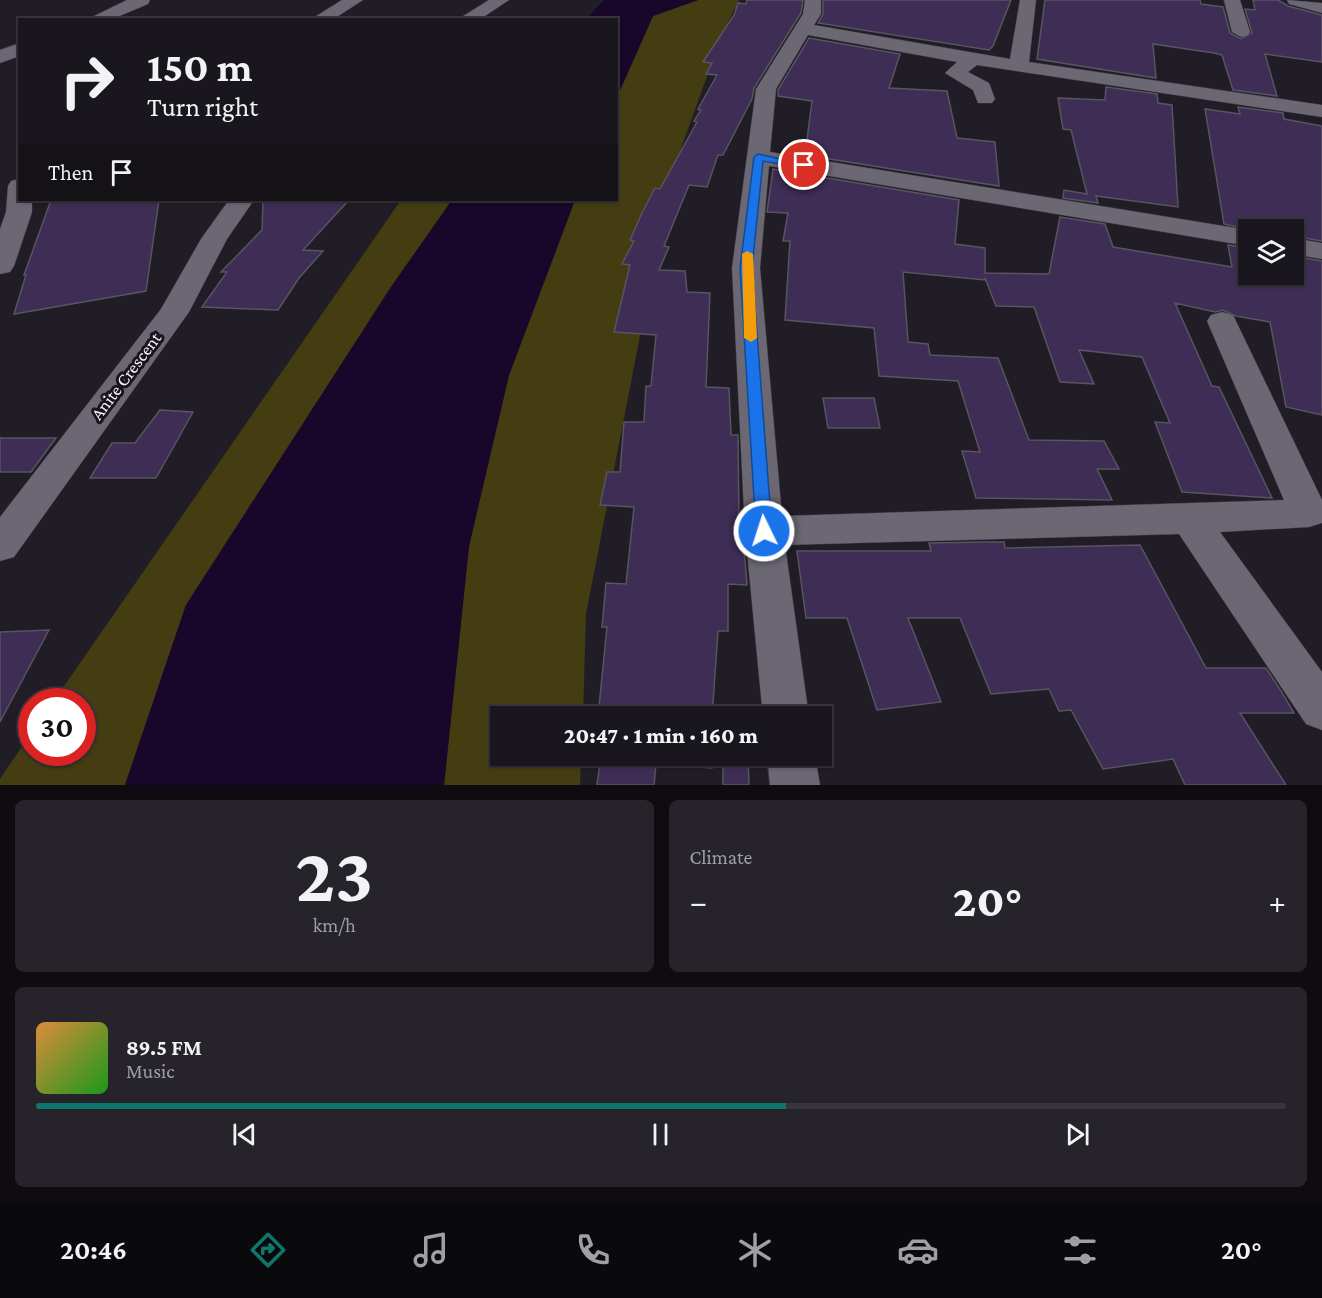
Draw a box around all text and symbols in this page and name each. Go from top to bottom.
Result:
icon: right [48,42,126,120]
text: 150 m [147,43,252,90]
text: Turn right [147,92,258,122]
pin [778,139,829,190]
icon: arrive [787,148,820,181]
icon: arrive [105,156,138,189]
text: Then [48,160,93,185]
map controls [1238,219,1304,285]
button: layers [1238,219,1304,285]
street label: Anite Crescent [87,328,166,424]
position arrow [732,499,796,563]
speed limit sign: 30 [18,688,96,766]
text: 20:47 · 1 min · 160 m [564,723,758,748]
text: 23 [295,831,373,918]
text: Climate [690,846,752,868]
text: 20° [953,876,1023,926]
text: − [690,883,707,920]
text: + [1269,883,1286,920]
text: km/h [313,914,356,936]
text: 89.5 FM [126,1035,202,1060]
text: Music [126,1060,175,1082]
icon: previous [228,1118,261,1151]
icon: pause [644,1118,677,1151]
icon: next [1061,1118,1094,1151]
icon: directions [247,1229,289,1271]
icon: music [410,1229,452,1271]
icon: phone [572,1229,614,1271]
icon: climate [734,1229,776,1271]
icon: car [897,1229,939,1271]
icon: filters [1059,1229,1101,1271]
text: 20:46 [60,1235,127,1265]
text: 20° [1221,1235,1262,1265]

